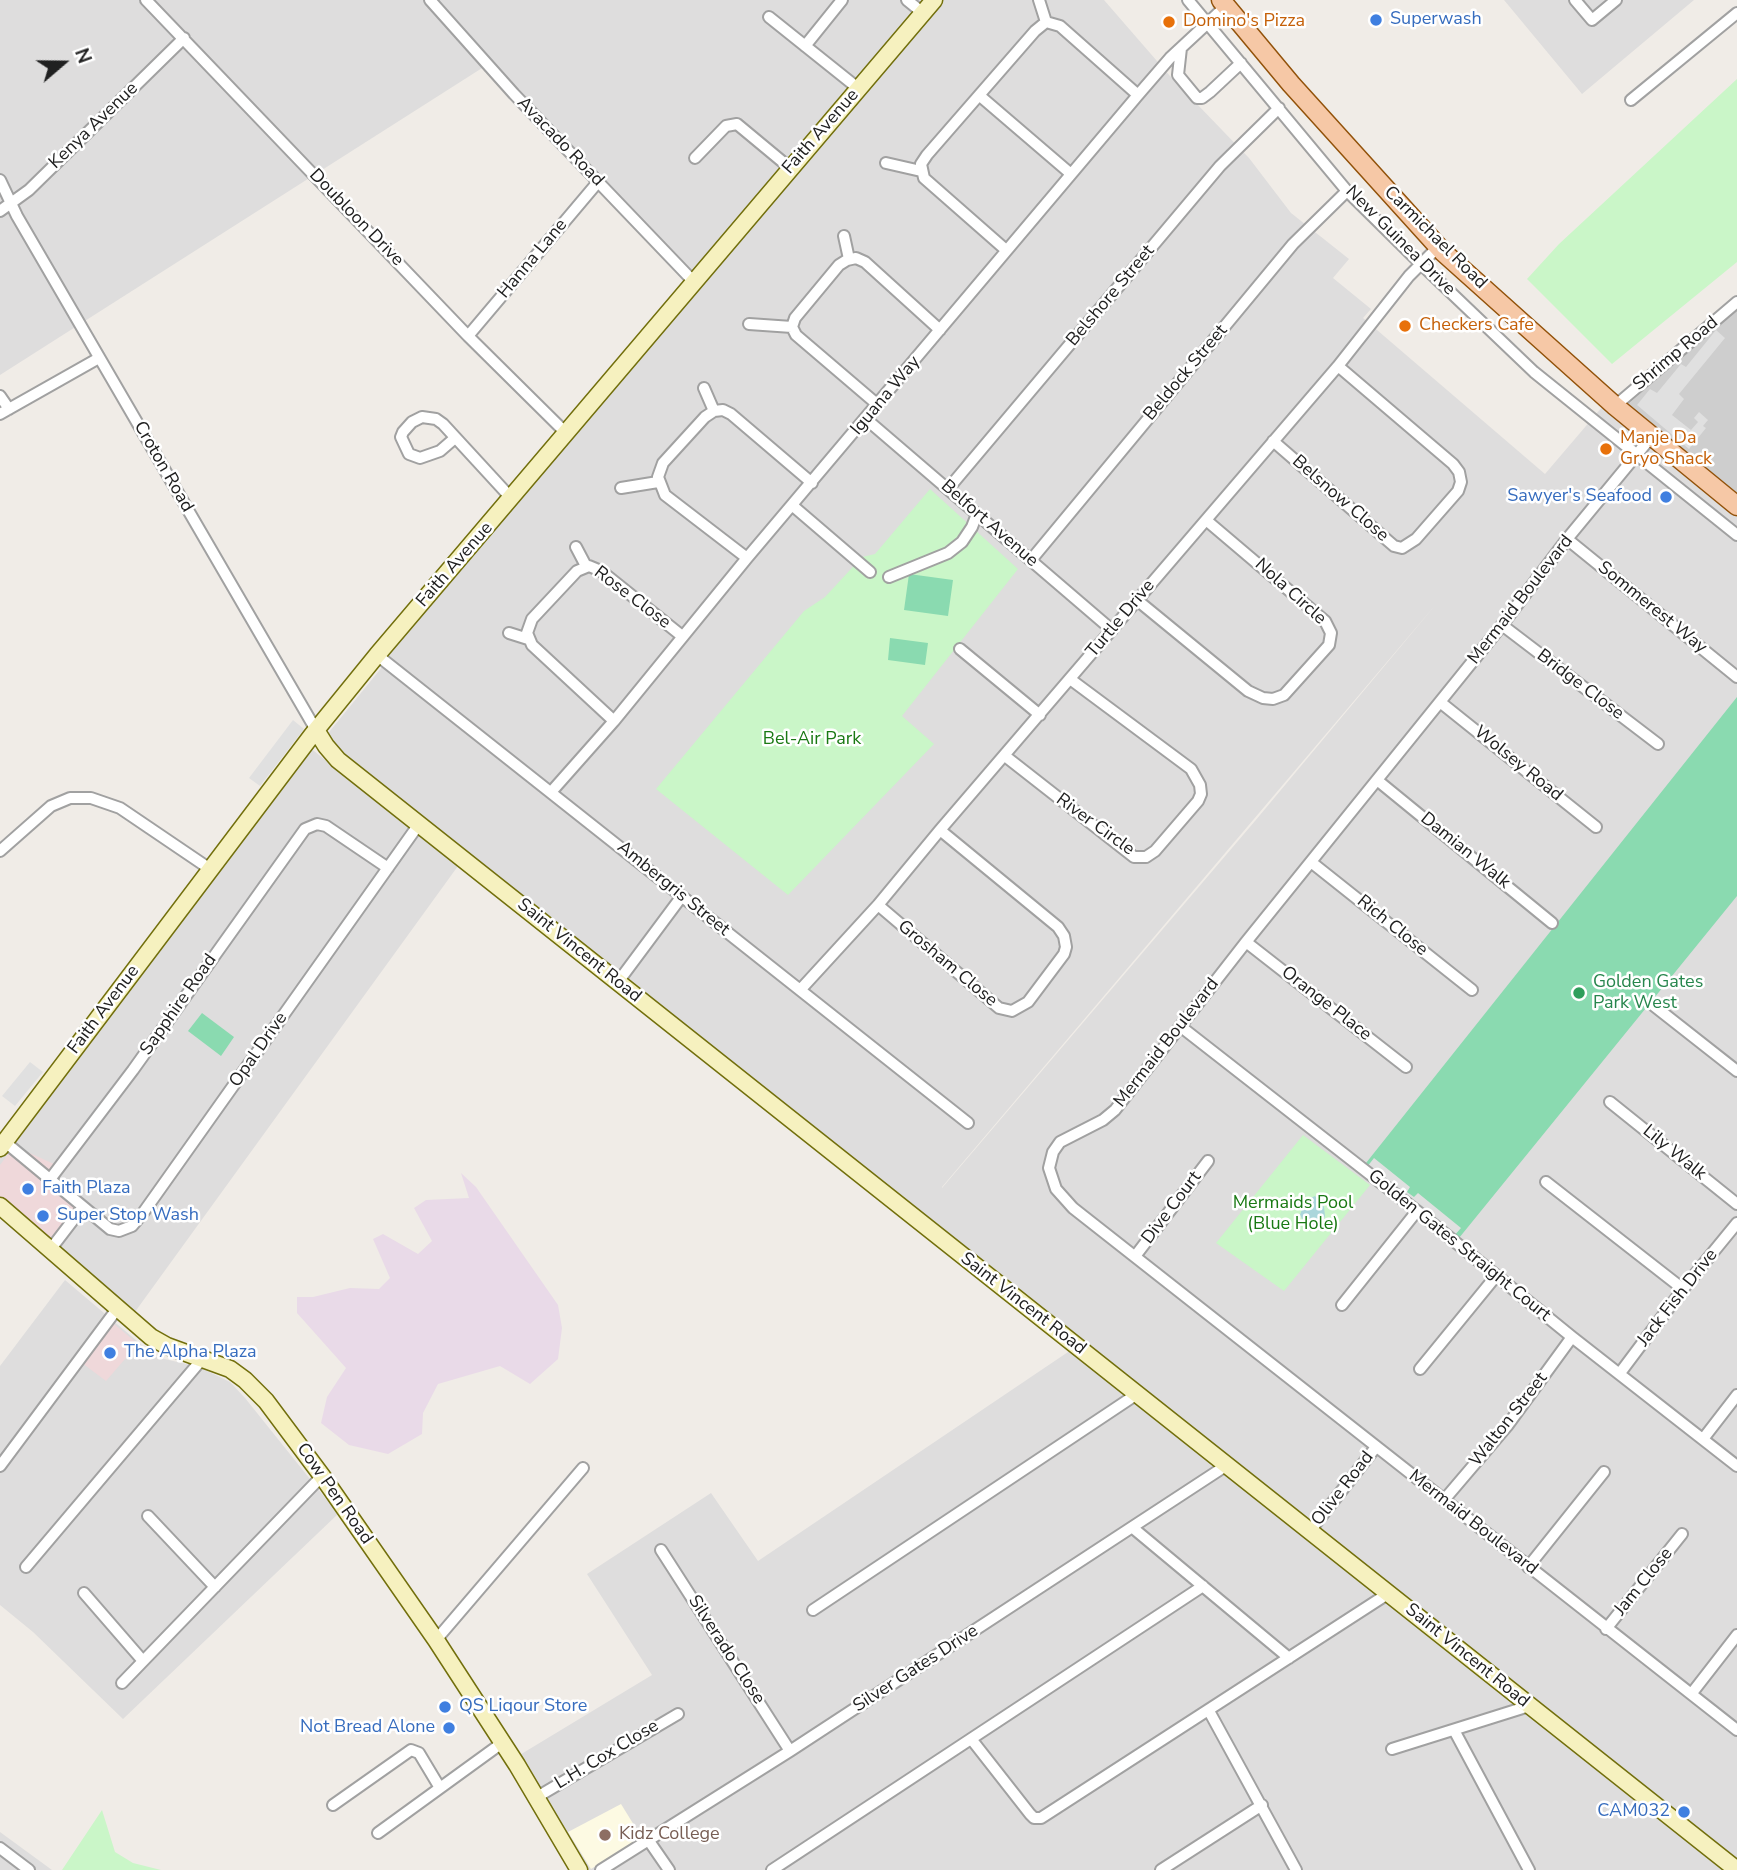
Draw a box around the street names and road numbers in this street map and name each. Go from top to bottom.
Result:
street label: Kenya Avenue [45,78,143,174]
street label: Faith Avenue [778,85,864,179]
street label: Avacado Road [512,93,608,191]
street label: Doubloon Drive [304,165,408,271]
street label: New Guinea Drive [1341,182,1459,300]
street label: Carmichael Road [1379,182,1491,294]
street label: Hanna Lane [494,215,572,303]
street label: Belshore Street [1062,241,1160,351]
street label: Shrimp Road [1629,312,1723,396]
street label: Beldock Street [1140,321,1232,425]
street label: Iguana Way [847,352,925,440]
street label: Croton Road [128,418,198,516]
street label: Belsnow Close [1287,451,1393,547]
street label: Belfort Avenue [936,476,1042,572]
street label: Faith Avenue [412,518,498,612]
street label: Mermaid Boulevard [1464,531,1578,669]
street label: Nola Circle [1250,554,1330,630]
street label: Sommerest Way [1593,557,1711,659]
street label: Rose Close [589,562,675,634]
street label: Turtle Drive [1082,576,1160,662]
street label: Bridge Close [1532,645,1628,725]
street label: Wolsey Road [1469,722,1567,806]
street label: River Circle [1052,789,1138,861]
street label: Damian Walk [1416,808,1514,894]
street label: Ambergris Street [612,837,734,941]
street label: Rich Close [1352,891,1432,961]
street label: Saint Vincent Road [513,894,645,1008]
street label: Grosham Close [893,916,1001,1012]
street label: Sapphire Road [136,950,222,1060]
street label: Faith Avenue [64,961,144,1059]
street label: Orange Place [1277,962,1375,1046]
street label: Mermaid Boulevard [1110,974,1224,1112]
street label: Opal Drive [225,1008,293,1092]
street label: Lily Walk [1638,1121,1710,1185]
street label: Golden Gates Straight Court [1363,1166,1555,1326]
street label: Dive Court [1138,1167,1206,1249]
street label: Jack Fish Drive [1633,1245,1723,1351]
street label: Saint Vincent Road [956,1248,1090,1360]
street label: Walton Street [1465,1369,1553,1471]
street label: Cow Pen Road [291,1439,377,1549]
street label: Olive Road [1307,1447,1379,1531]
street label: Mermaid Boulevard [1404,1466,1542,1580]
street label: Jam Close [1610,1544,1678,1620]
street label: Silverado Close [683,1591,769,1709]
street label: Saint Vincent Road [1401,1599,1533,1713]
street label: Silver Gates Drive [850,1621,982,1717]
street label: L.H. Cox Close [551,1715,663,1795]

